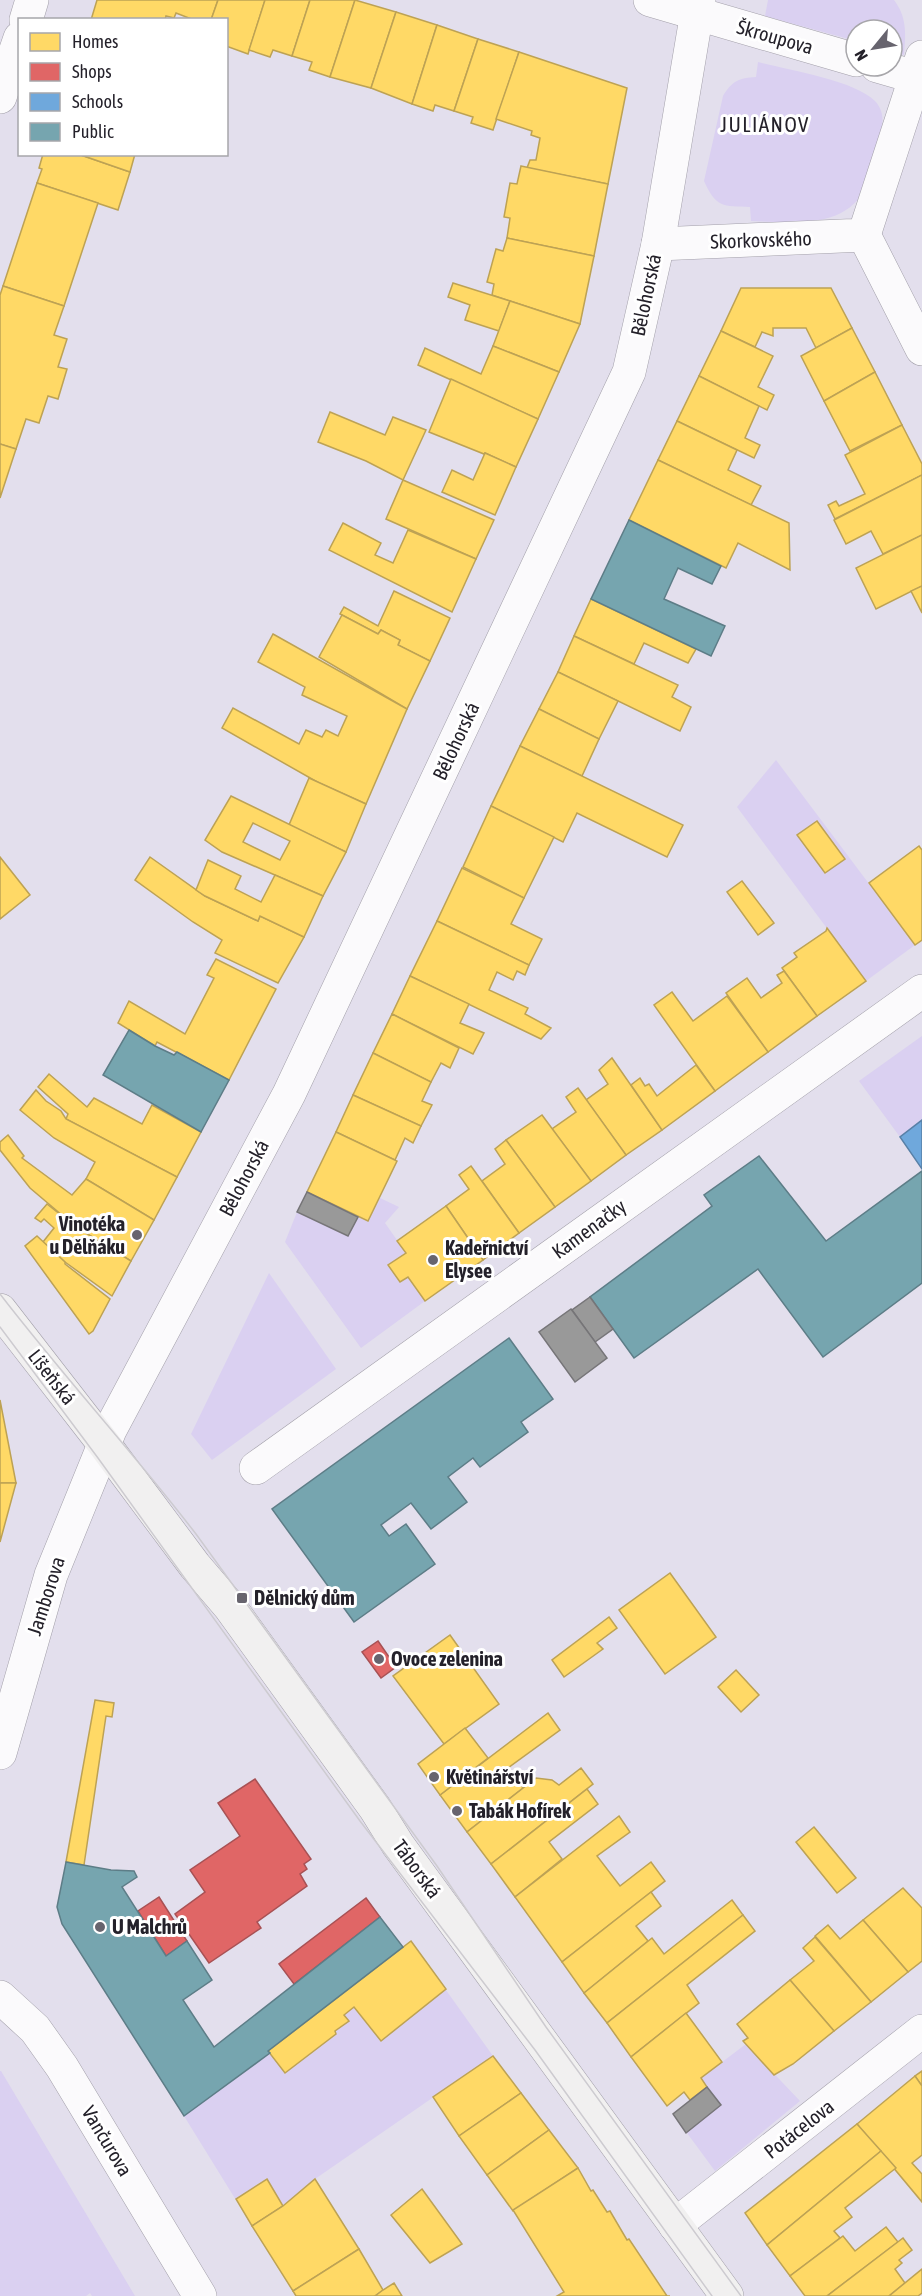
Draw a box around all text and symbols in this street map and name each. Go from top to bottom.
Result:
street label: Škroupova [734,15,816,58]
legend [18,18,228,156]
north arrow [844,18,904,78]
text: Homes [72,31,118,52]
text: N [851,47,871,64]
text: Shops [72,61,112,82]
text: Schools [72,91,123,112]
district label: JULIÁNOV [720,112,810,136]
text: Public [72,121,114,142]
street label: Skorkovského [710,226,812,253]
street label: Bělohorská [626,252,665,338]
street label: Bělohorská [428,698,484,783]
street label: Bělohorská [214,1136,273,1220]
street label: Kamenačky [547,1194,630,1263]
place label: Vinotéka u Dělňáku [50,1212,125,1258]
marker: Vinotéka u Dělňáku [130,1228,144,1242]
place label: Kadeřnictví Elysee [445,1236,529,1282]
marker: Kadeřnictví Elysee [426,1253,440,1267]
street label: Líšeňská [24,1345,81,1409]
street label: Jamborova [22,1554,69,1638]
place label: Dělnický dům [254,1586,355,1609]
marker: Dělnický dům [235,1591,249,1605]
place label: Ovoce zelenina [391,1647,503,1670]
marker: Ovoce zelenina [372,1652,386,1666]
place label: Květinářství [446,1765,534,1788]
marker: Květinářství [427,1770,441,1784]
place label: Tabák Hofírek [469,1799,571,1822]
marker: Tabák Hofírek [450,1804,464,1818]
street label: Táborská [389,1835,446,1902]
place label: U Malchrů [112,1915,187,1938]
marker: U Malchrů [93,1920,107,1934]
street label: Potácelova [759,2094,838,2163]
street label: Vančurova [78,2102,137,2180]

